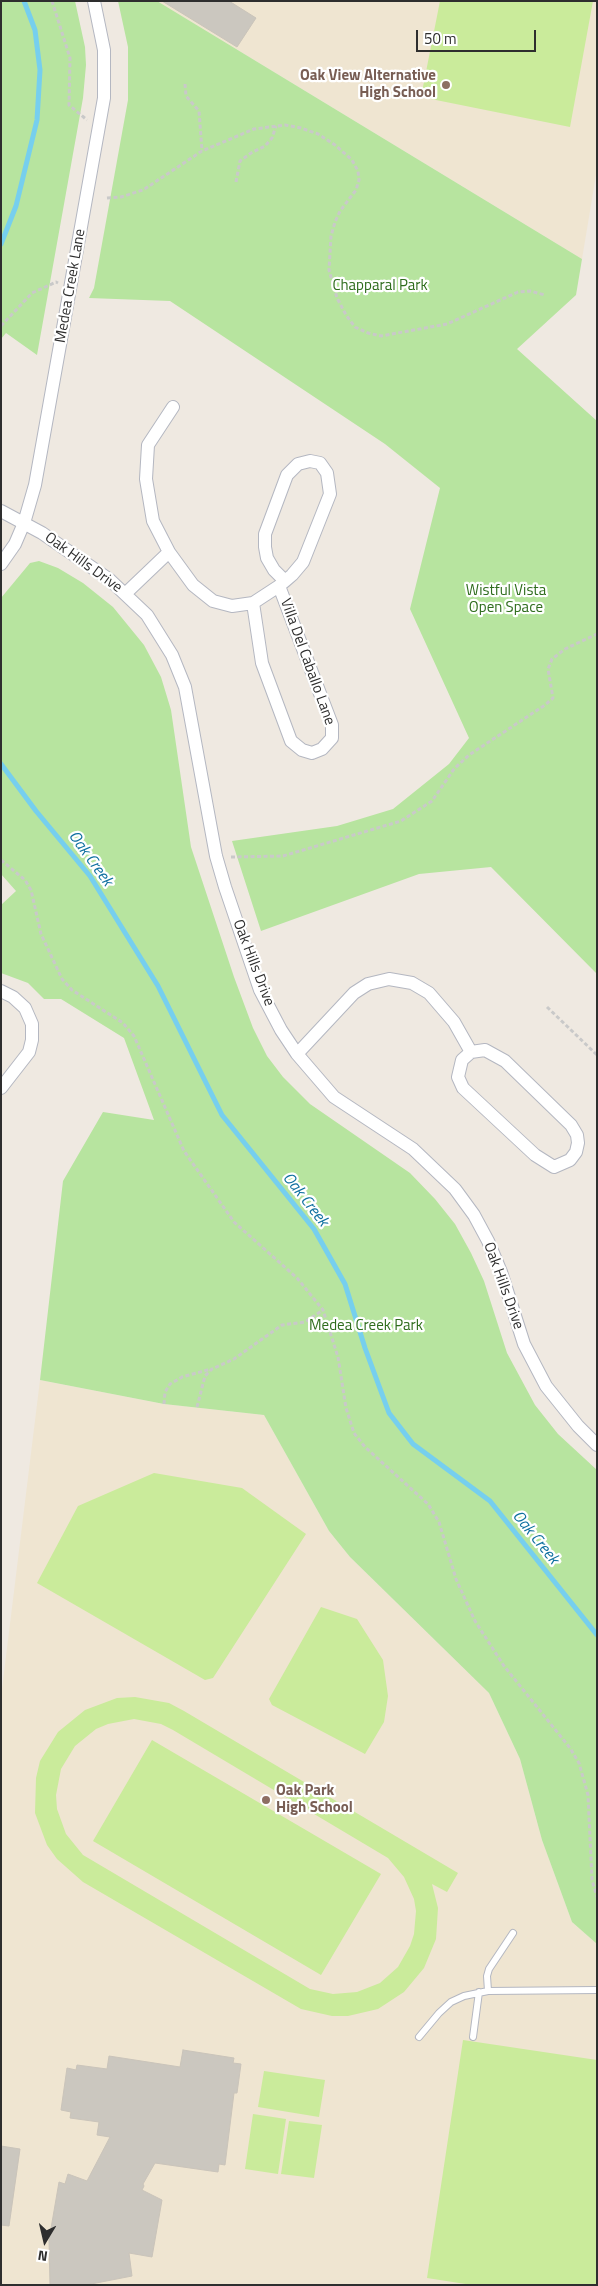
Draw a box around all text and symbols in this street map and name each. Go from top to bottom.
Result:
scale bar [418,20,538,52]
text: 50 m [424,27,457,50]
place label: Oak View Alternative High School [300,67,436,102]
marker: Oak View Alternative High School [440,79,452,91]
street label: Medea Creek Lane [52,228,90,344]
park label: Chapparal Park [332,277,428,295]
street label: Oak Hills Drive [41,529,125,597]
park label: Wistful Vista Open Space [466,582,546,617]
street label: Villa Del Caballo Lane [276,596,338,728]
water label: Oak Creek [64,828,116,890]
street label: Oak Hills Drive [228,917,278,1009]
water label: Oak Creek [278,1169,332,1231]
street label: Oak Hills Drive [479,1240,527,1332]
park label: Medea Creek Park [309,1317,423,1335]
water label: Oak Creek [508,1507,562,1569]
place label: Oak Park High School [276,1782,353,1817]
marker: Oak Park High School [260,1794,272,1806]
north arrow [20,2216,70,2266]
text: N [36,2245,49,2267]

